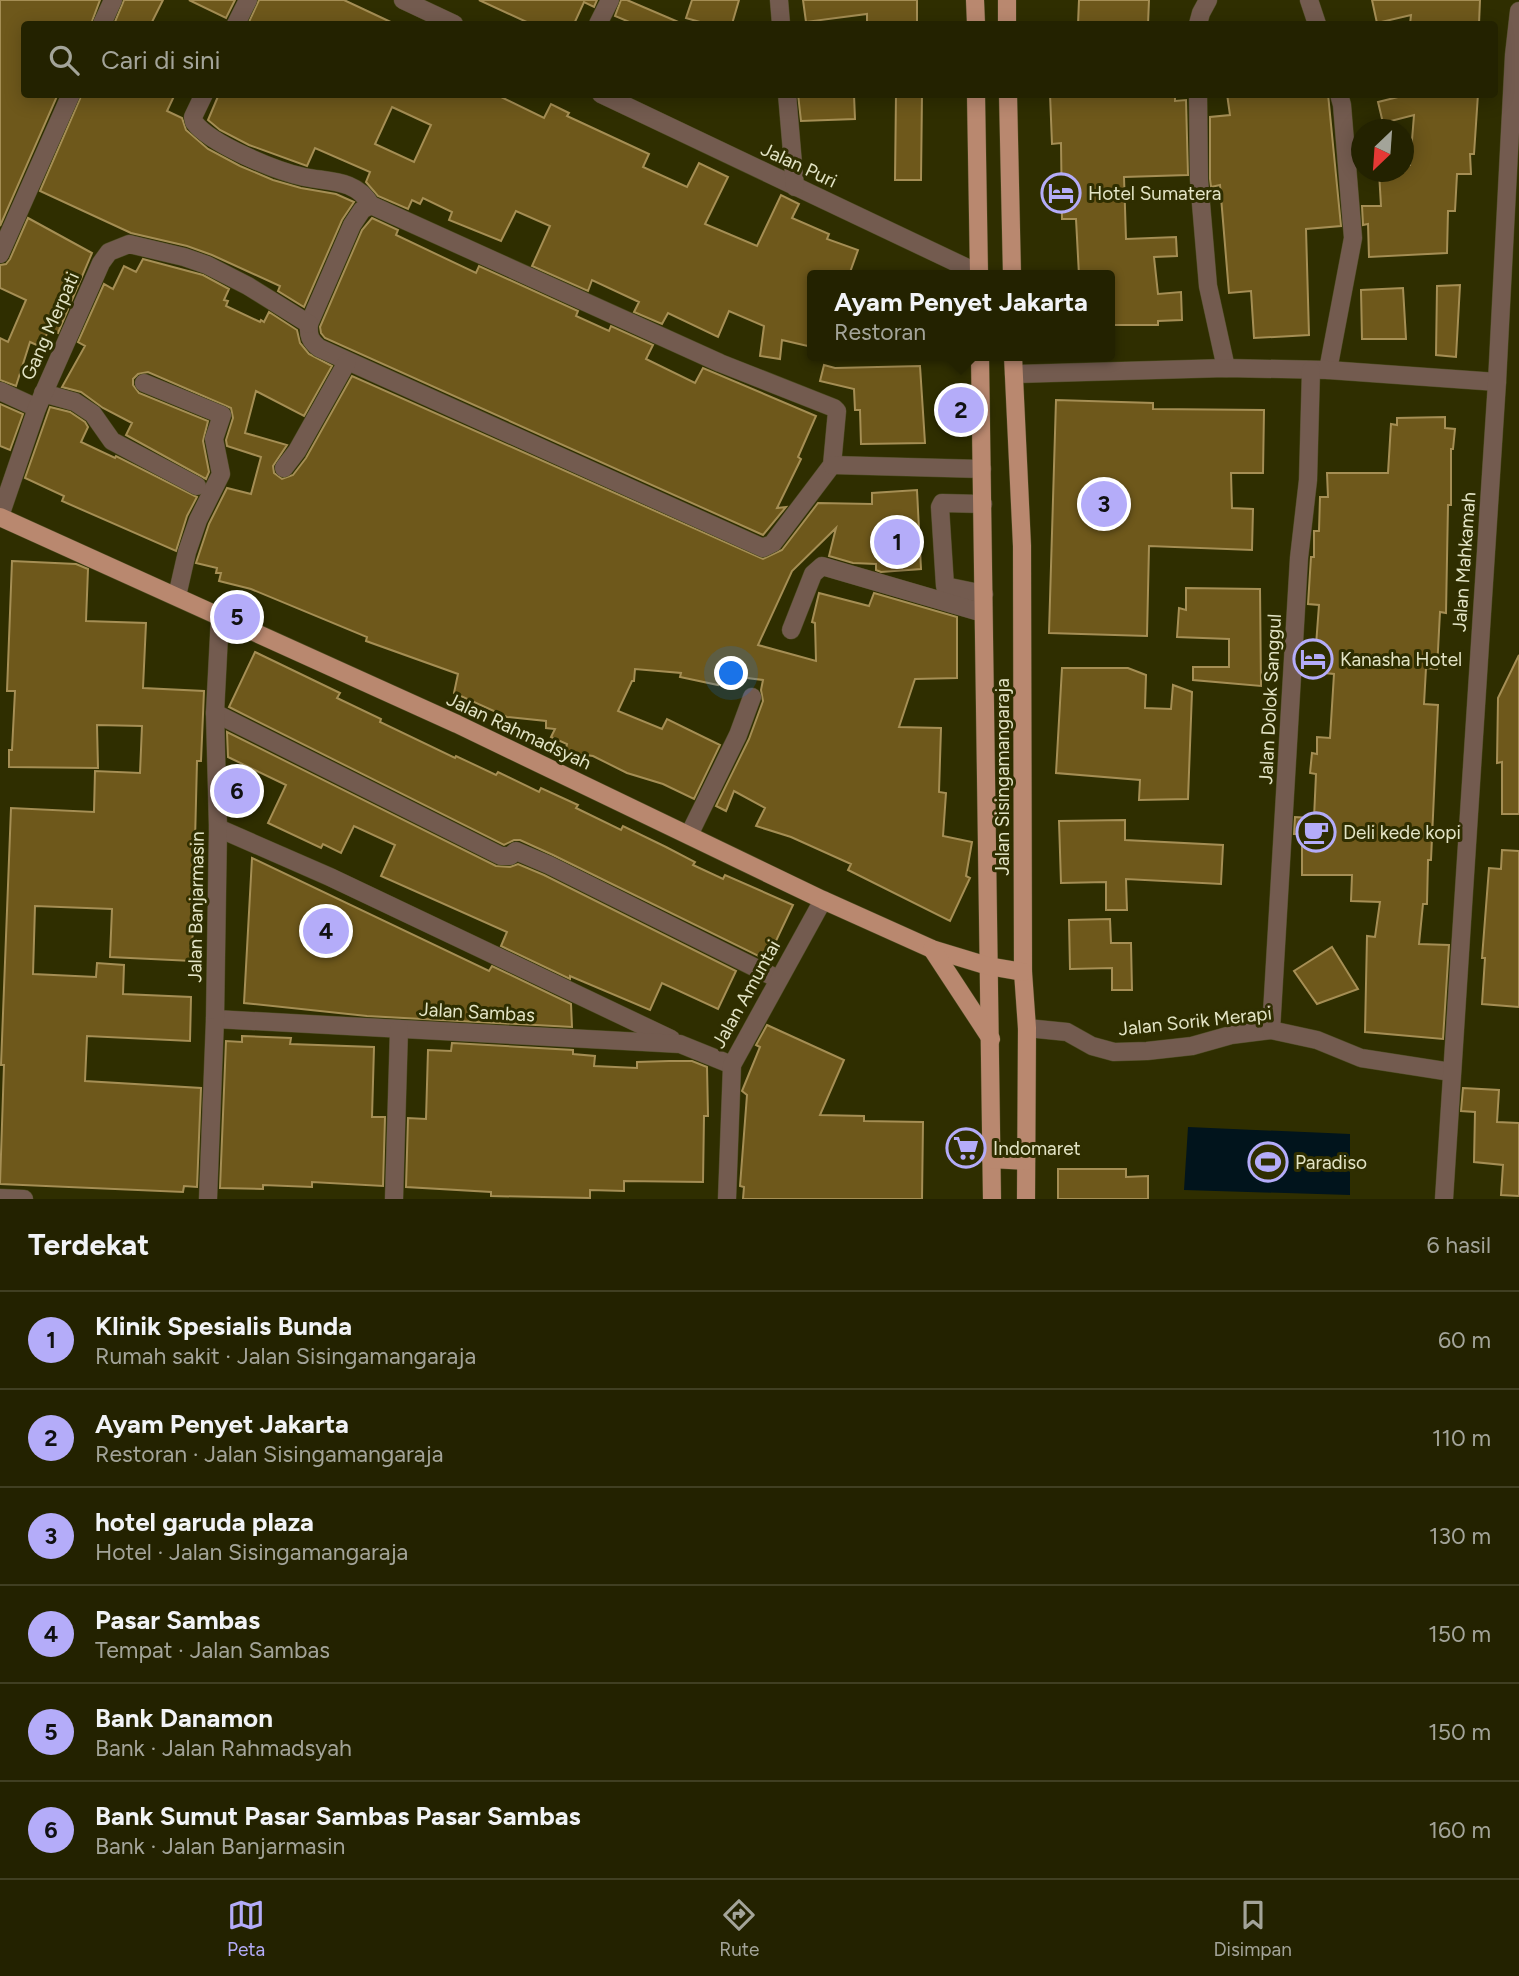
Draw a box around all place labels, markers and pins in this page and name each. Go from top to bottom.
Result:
hotel icon: Hotel Sumatera [1040,172,1082,214]
place label: Hotel Sumatera [1088,182,1221,205]
pin: 2 [938,384,984,436]
pin: 3 [1081,478,1127,530]
pin: 1 [874,516,920,568]
pin: 5 [214,591,260,643]
hotel icon: Kanasha Hotel [1292,638,1334,680]
place label: Kanasha Hotel [1340,648,1462,671]
pin: 6 [214,765,260,817]
cafe icon: Deli kede kopi [1295,811,1337,853]
place label: Deli kede kopi [1343,821,1461,844]
pin: 4 [303,905,349,957]
supermarket icon: Indomaret [945,1127,987,1169]
place label: Indomaret [993,1137,1081,1160]
sports icon: Paradiso [1247,1141,1289,1183]
place label: Paradiso [1295,1151,1367,1174]

